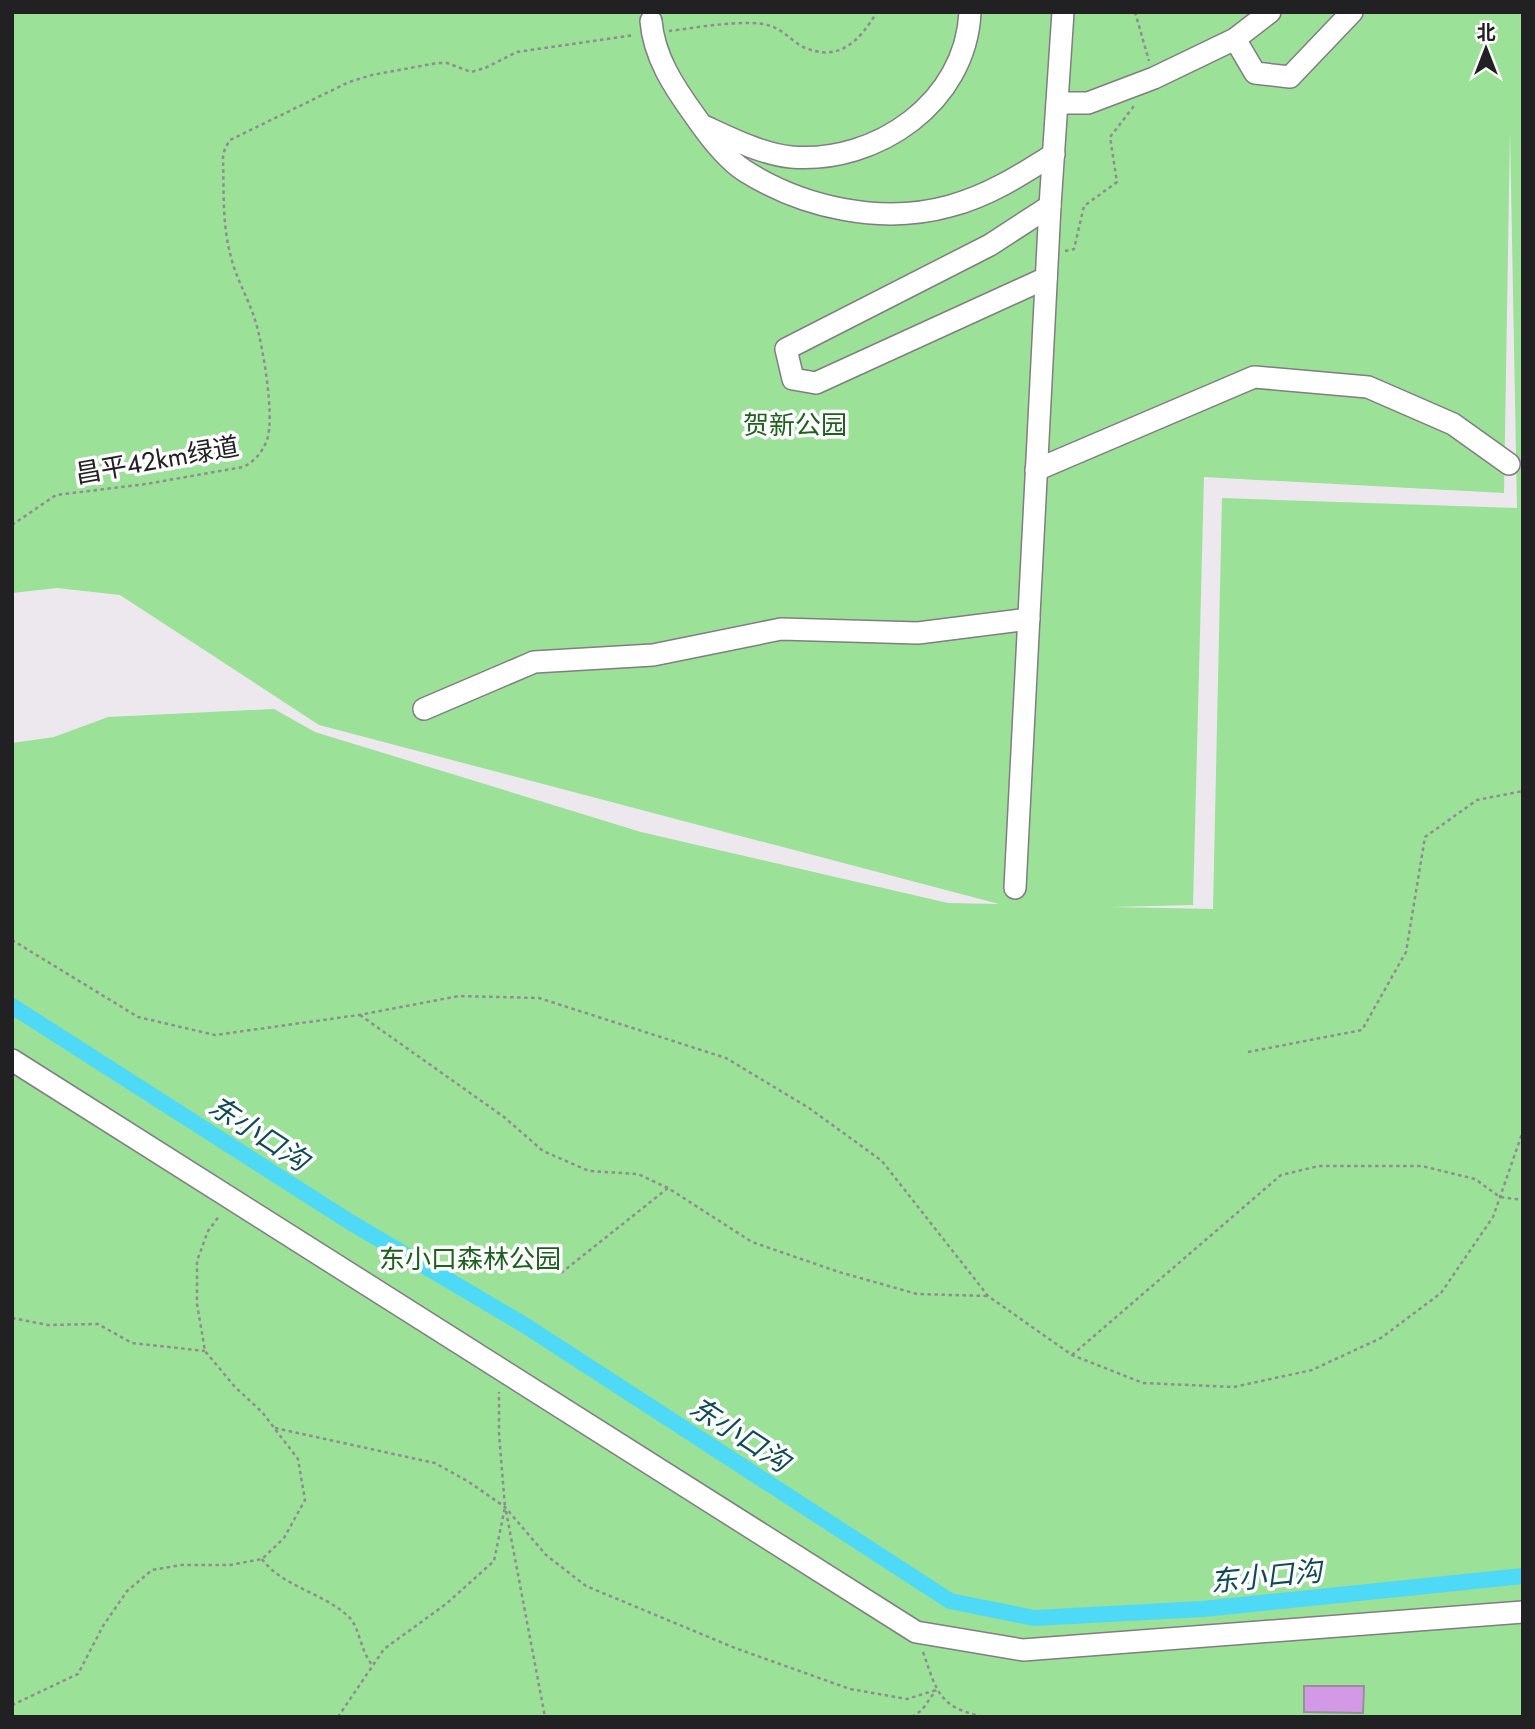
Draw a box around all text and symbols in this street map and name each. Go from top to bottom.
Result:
north arrow [1451,14,1521,84]
text: 北 [1476,19,1496,46]
park label: 贺新公园 [743,406,847,444]
street label: 昌平42km绿道 [72,427,242,493]
water label: 东小口沟 [201,1086,319,1183]
park label: 东小口森林公园 [379,1240,561,1278]
water label: 东小口沟 [682,1387,800,1484]
water label: 东小口沟 [1208,1550,1327,1603]

